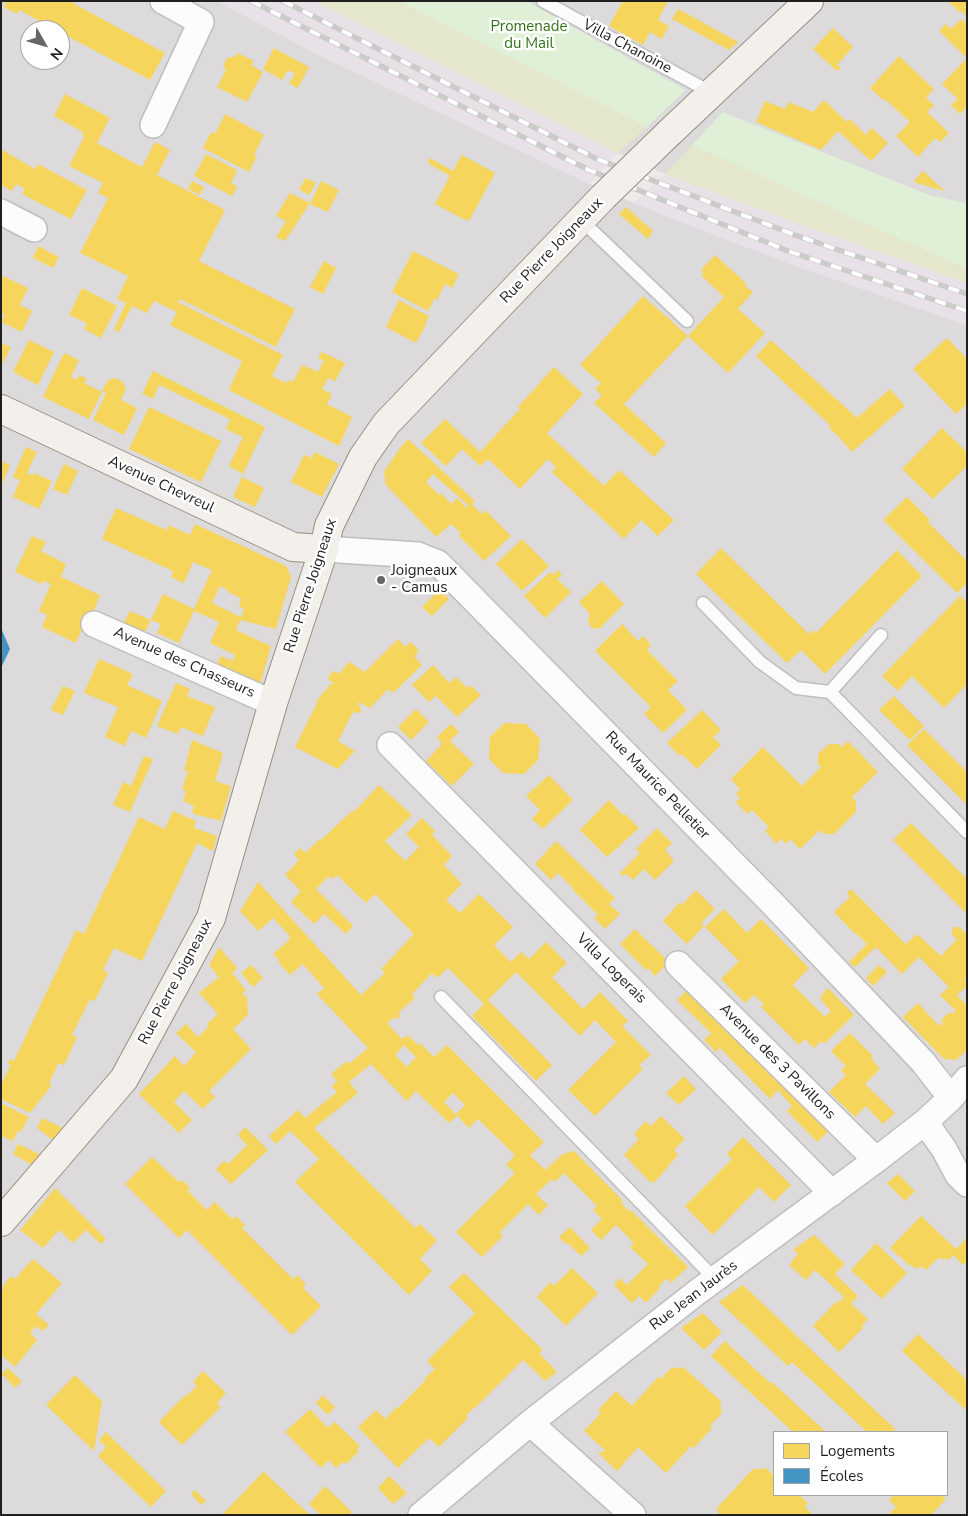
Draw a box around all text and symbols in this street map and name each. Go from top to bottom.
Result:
street label: Villa Chanoine [580,16,674,78]
park label: Promenade du Mail [491,18,567,53]
north arrow [20,20,70,70]
text: N [46,44,67,64]
street label: Rue Pierre Joigneaux [497,194,607,308]
street label: Avenue Chevreul [105,452,217,518]
street label: Rue Pierre Joigneaux [281,517,341,655]
place label: Joigneaux - Camus [391,562,457,597]
marker: Joigneaux - Camus [375,574,387,586]
street label: Avenue des Chasseurs [111,624,257,702]
street label: Rue Maurice Pelletier [601,728,713,844]
street label: Rue Pierre Joigneaux [135,916,217,1048]
street label: Villa Logerais [572,930,650,1008]
street label: Avenue des 3 Pavillons [715,1000,839,1124]
street label: Rue Jean Jaurès [647,1257,741,1335]
legend [773,1431,948,1496]
text: Logements [820,1441,895,1461]
text: Écoles [820,1466,863,1486]

